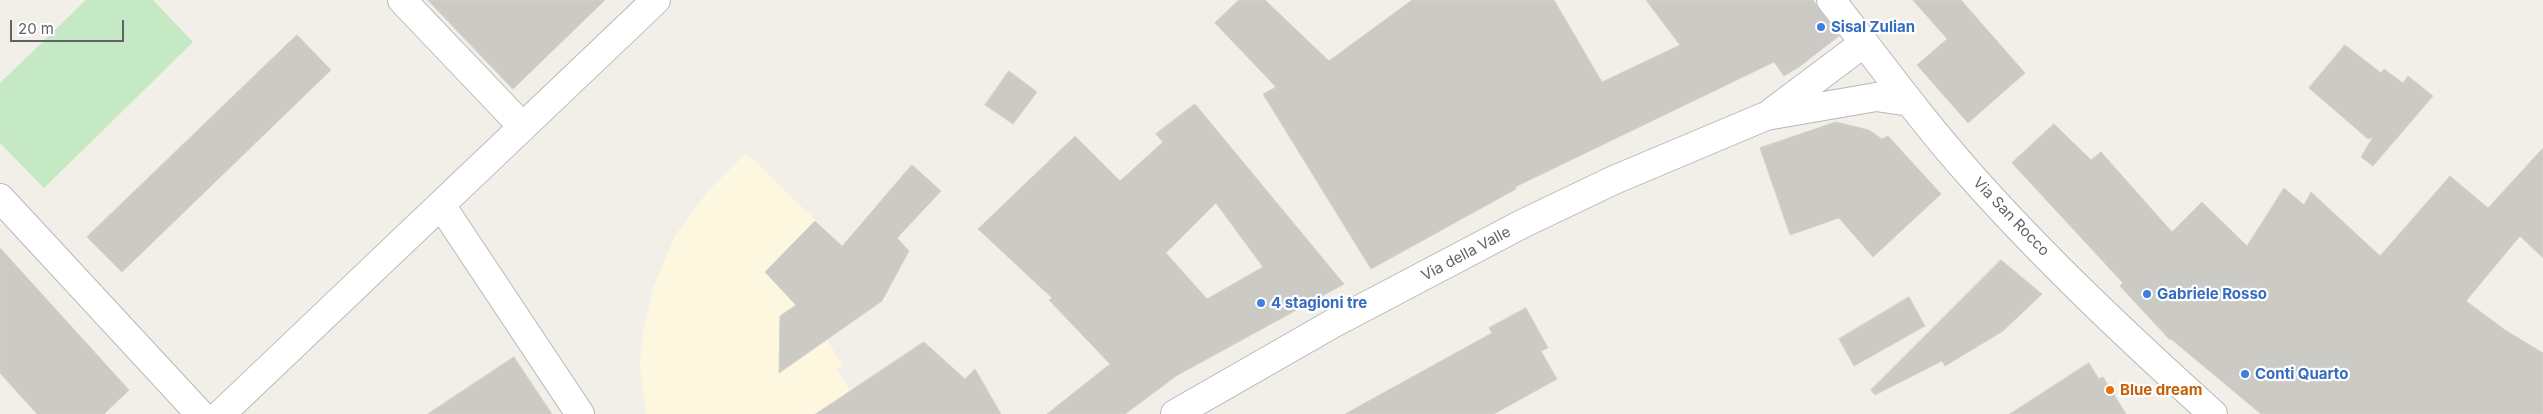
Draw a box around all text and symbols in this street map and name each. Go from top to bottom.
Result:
scale bar [12,10,126,42]
place label: Sisal Zulian [1831,18,1915,36]
text: 20 m [18,19,54,38]
marker: Sisal Zulian [1815,21,1827,33]
street label: Via San Rocco [1969,174,2053,260]
street label: Via della Valle [1418,223,1514,285]
place label: Gabriele Rosso [2157,285,2267,303]
marker: Gabriele Rosso [2141,288,2153,300]
place label: 4 stagioni tre [1271,294,1367,312]
marker: 4 stagioni tre [1255,297,1267,309]
place label: Conti Quarto [2255,365,2348,383]
marker: Conti Quarto [2239,368,2251,380]
place label: Blue dream [2120,381,2202,399]
marker: Blue dream [2104,384,2116,396]

